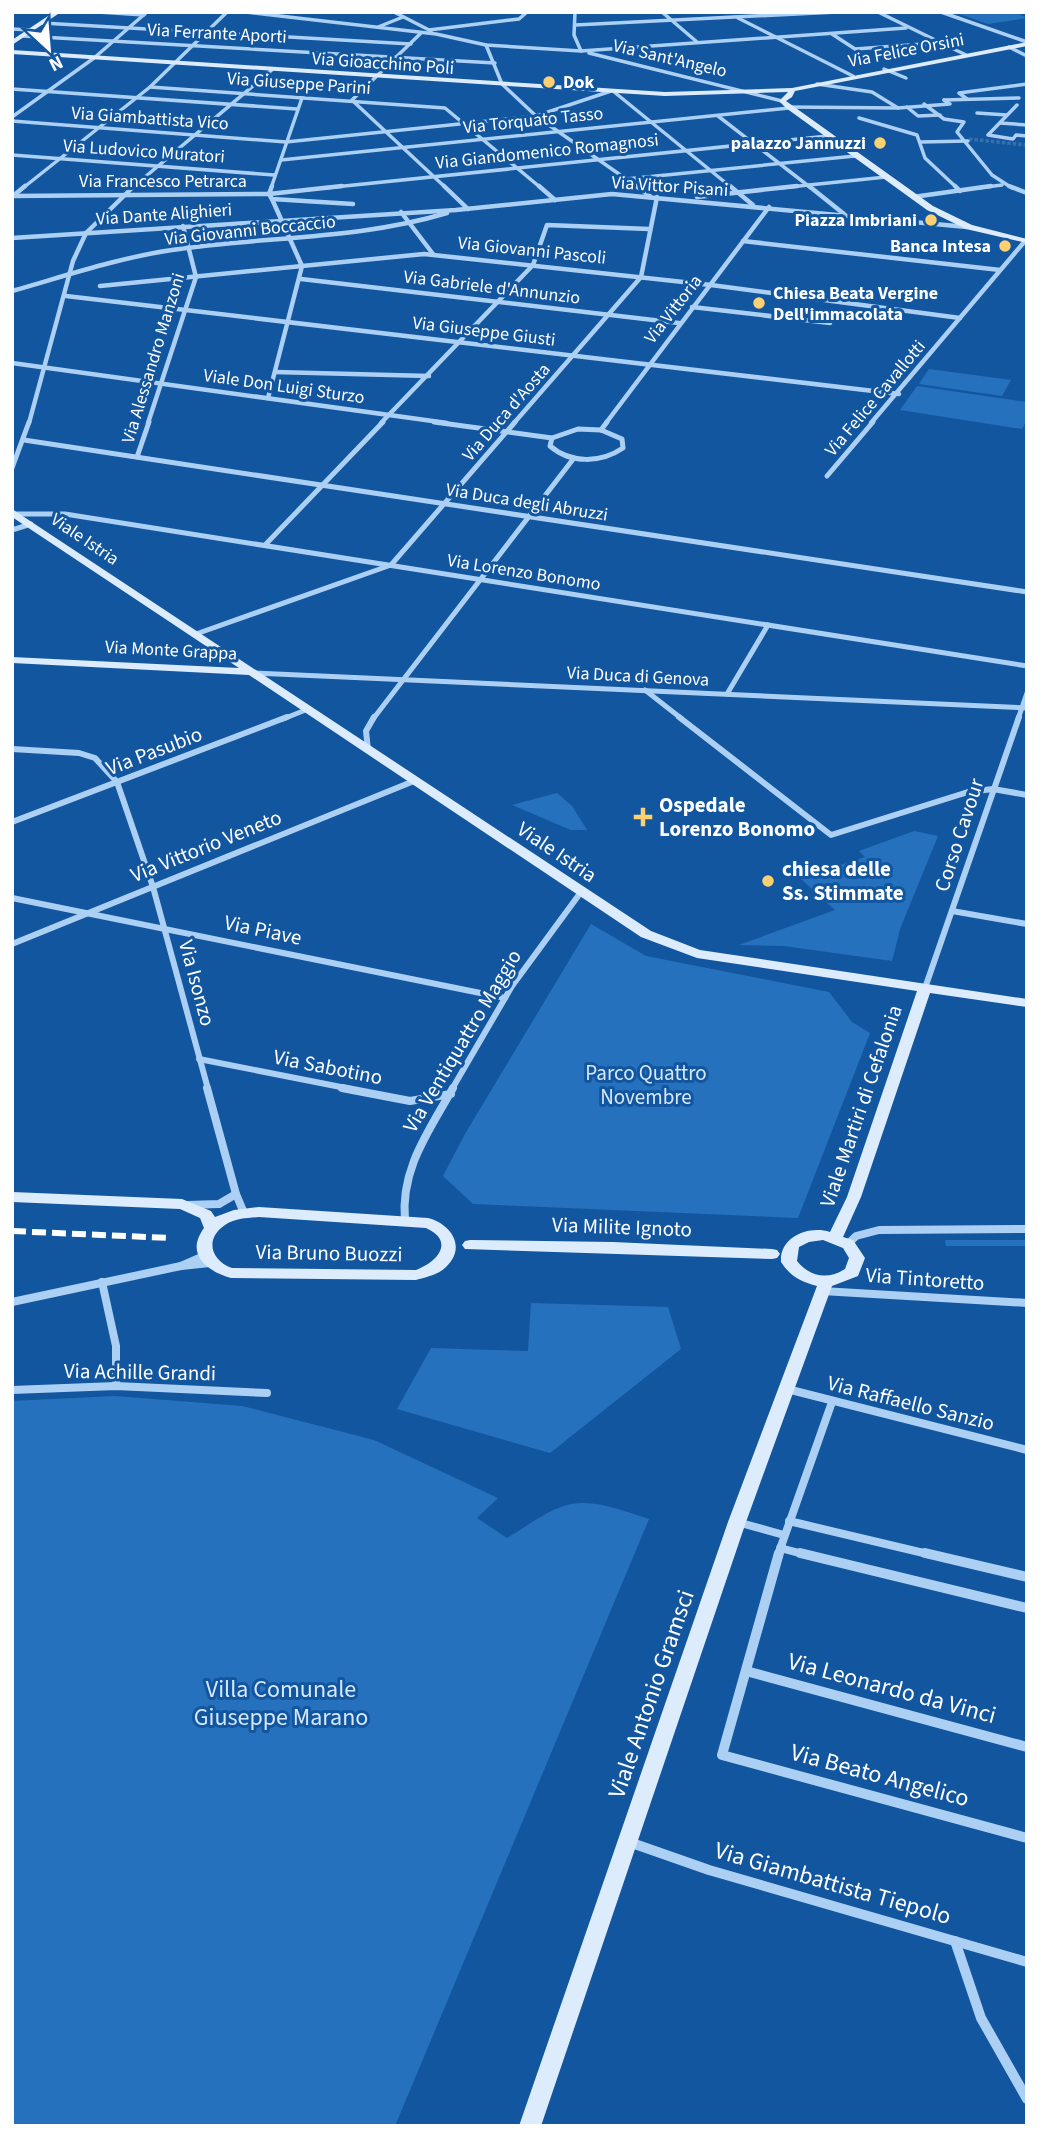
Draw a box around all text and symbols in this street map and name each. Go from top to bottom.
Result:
north arrow [14,14,84,84]
street label: Via Ferrante Aporti [147,17,287,50]
street label: Via Felice Orsini [846,27,966,74]
street label: Via Sant'Angelo [610,33,729,84]
street label: Via Gioacchino Poli [311,46,455,81]
text: N [44,48,67,78]
street label: Via Giuseppe Parini [226,66,372,101]
place label: Dok [563,70,594,95]
marker: Dok [541,74,557,90]
street label: Via Giambattista Vico [71,101,229,136]
street label: Via Torquato Tasso [462,101,604,140]
street label: Via Giandomenico Romagnosi [434,127,660,176]
place label: palazzo Jannuzzi [731,131,866,156]
street label: Via Ludovico Muratori [62,133,226,170]
marker: palazzo Jannuzzi [872,135,888,151]
street label: Via Francesco Petrarca [79,169,247,194]
street label: Via Vittor Pisani [611,170,729,203]
street label: Via Dante Alighieri [95,197,233,232]
place label: Piazza Imbriani [794,208,917,233]
street label: Via Giovanni Boccaccio [163,209,337,252]
marker: Piazza Imbriani [923,212,939,228]
street label: Via Giovanni Pascoli [457,230,607,271]
place label: Banca Intesa [890,234,991,259]
marker: Banca Intesa [997,238,1013,254]
street label: Via Gabriele d'Annunzio [402,264,582,311]
street label: Via Alessandro Manzoni [116,270,191,446]
street label: Via Vittoria [639,270,708,349]
place label: Chiesa Beata Vergine Dell'immacolata [773,281,938,327]
marker: Chiesa Beata Vergine Dell'immacolata [751,295,767,311]
street label: Via Giuseppe Giusti [411,310,557,353]
street label: Via Felice Cavallotti [819,335,931,462]
street label: Via Duca d'Aosta [457,358,556,467]
street label: Viale Don Luigi Sturzo [202,363,366,410]
street label: Via Duca degli Abruzzi [444,477,610,528]
street label: Viale Istria [46,507,124,571]
street label: Via Lorenzo Bonomo [445,548,602,597]
street label: Via Monte Grappa [104,635,238,666]
street label: Via Duca di Genova [566,660,710,693]
street label: Via Pasubio [102,719,206,783]
street label: Corso Cavour [927,774,992,895]
place label: Ospedale Lorenzo Bonomo [659,790,815,844]
street label: Via Vittorio Veneto [126,802,286,890]
marker: Ospedale Lorenzo Bonomo [633,807,653,827]
street label: Viale Istria [511,814,603,890]
place label: chiesa delle Ss. Stimmate [782,854,904,908]
marker: chiesa delle Ss. Stimmate [760,873,776,889]
street label: Via Piave [221,907,305,953]
street label: Via Isonzo [171,937,223,1029]
street label: Via Ventiquattro Maggio [395,944,529,1138]
street label: Viale Martiri di Cefalonia [812,1001,910,1211]
street label: Via Sabotino [271,1042,385,1092]
park label: Parco Quattro Novembre [585,1058,707,1112]
street label: Via Milite Ignoto [552,1210,692,1244]
street label: Via Bruno Buozzi [255,1237,403,1269]
street label: Via Tintoretto [865,1260,985,1298]
street label: Via Achille Grandi [64,1356,216,1388]
street label: Via Raffaello Sanzio [824,1368,998,1438]
street label: Viale Antonio Gramsci [599,1585,704,1803]
street label: Via Leonardo da Vinci [784,1644,1000,1733]
park label: Villa Comunale Giuseppe Marano [194,1672,368,1735]
street label: Via Beato Angelico [787,1735,973,1816]
street label: Via Giambattista Tiepolo [711,1833,955,1934]

